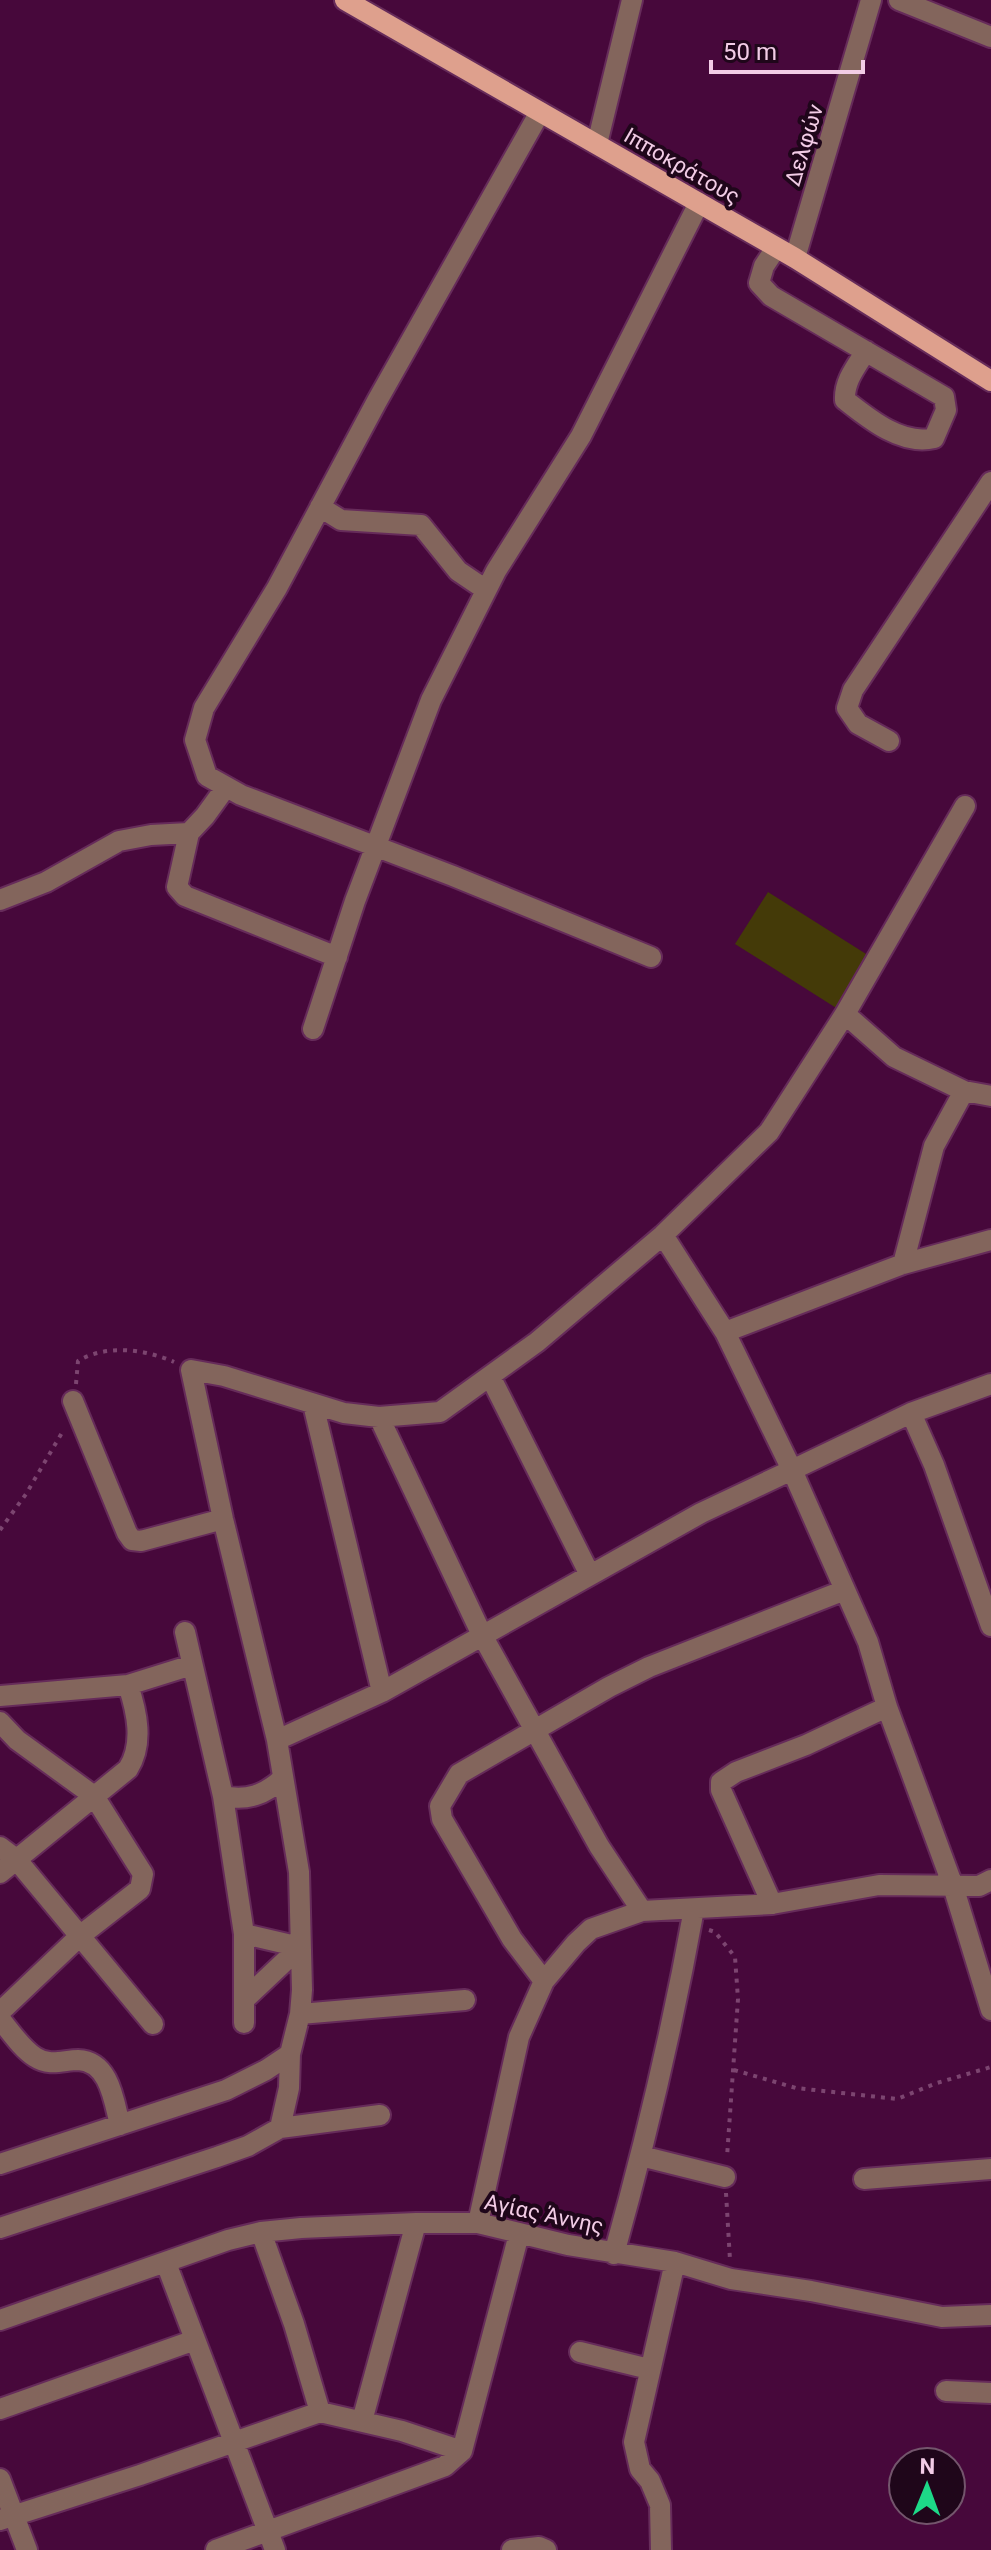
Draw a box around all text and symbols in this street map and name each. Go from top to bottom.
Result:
scale bar [711,24,863,74]
text: 50 m [723,38,777,66]
street label: Δελφών [780,101,828,189]
street label: Ιπποκράτους [620,123,744,209]
street label: Αγίας Άννης [482,2189,606,2239]
north arrow [887,2446,967,2526]
text: N [919,2454,935,2479]

